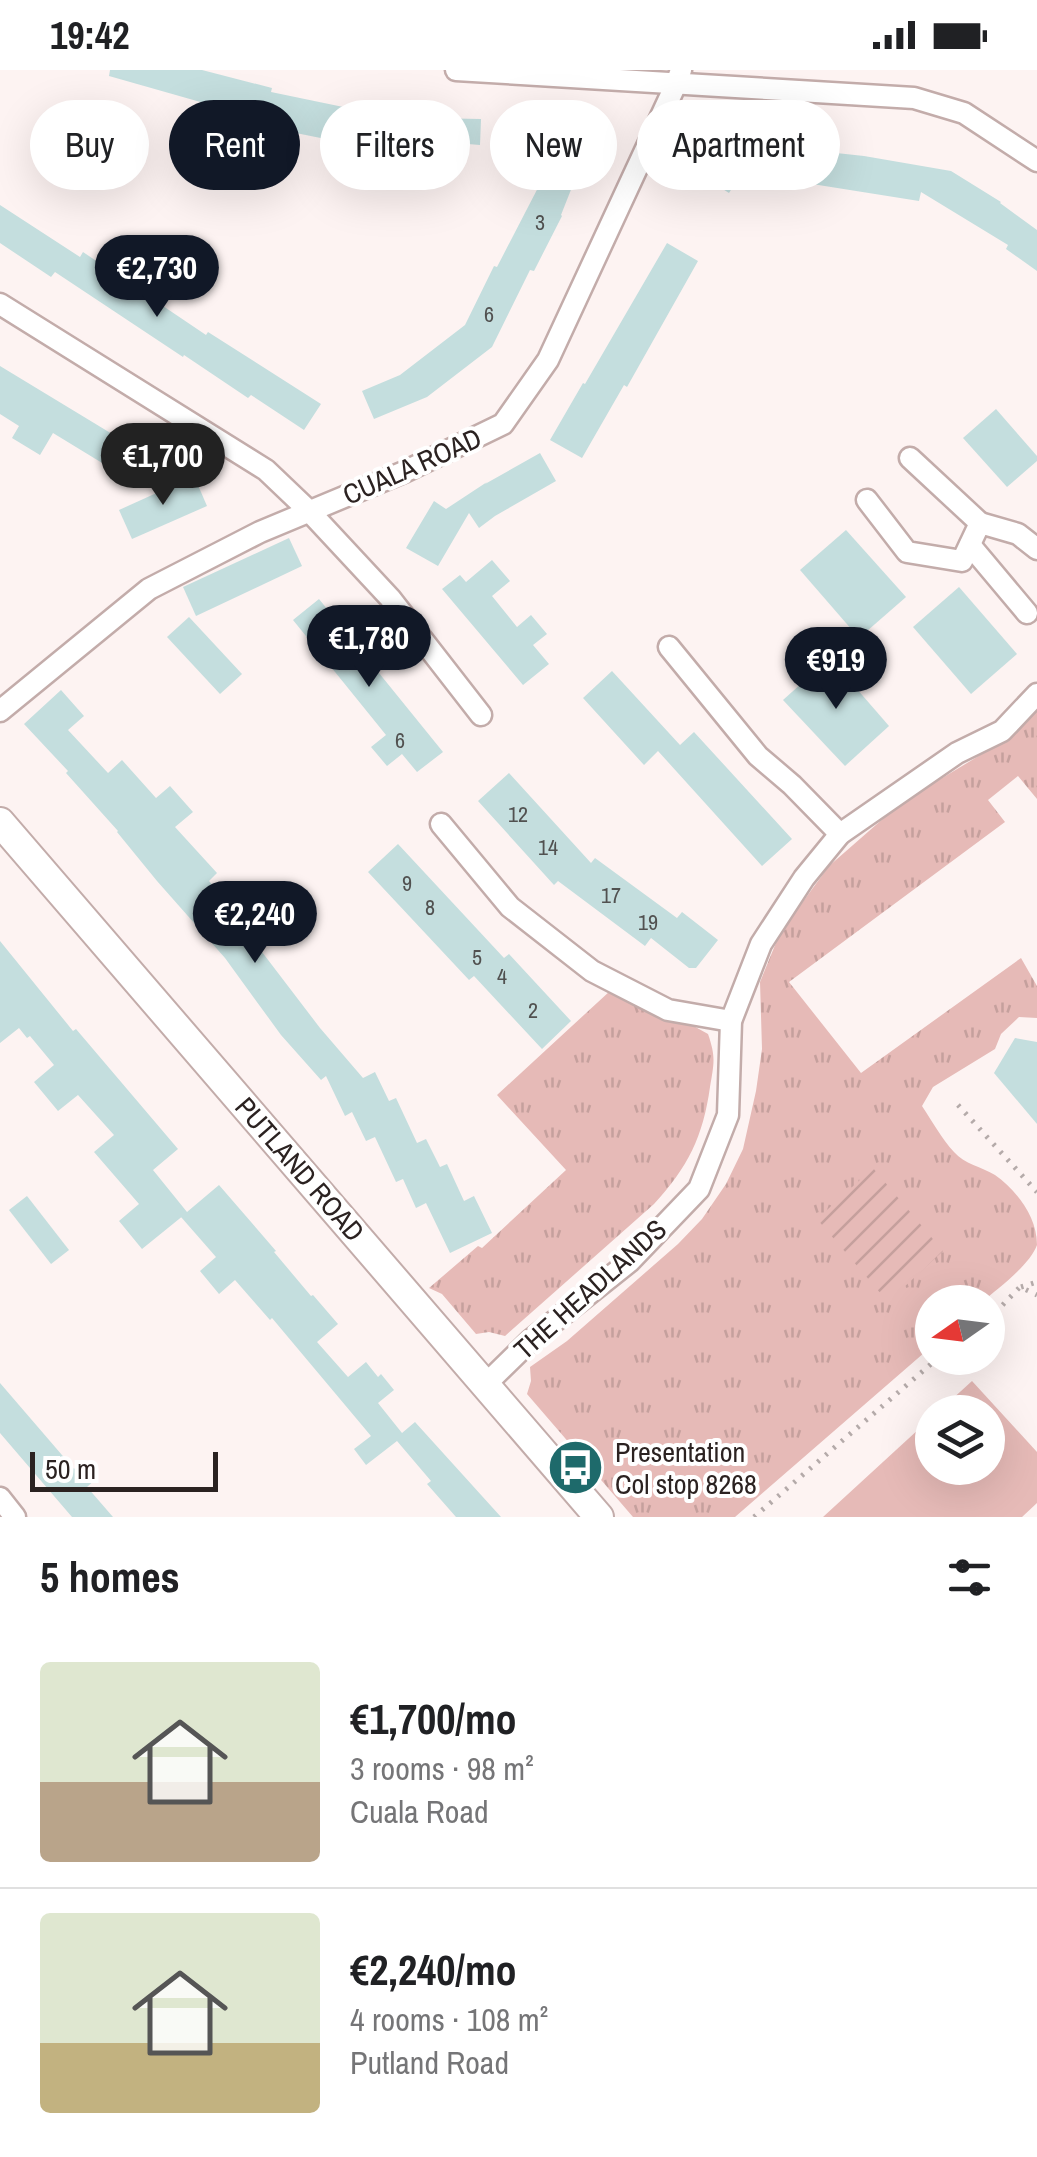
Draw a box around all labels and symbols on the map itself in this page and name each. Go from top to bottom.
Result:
house number: 3 [535,207,545,237]
pin: €2,730 [76,235,238,320]
house number: 6 [484,299,494,329]
street label: CUALA ROAD [337,419,487,513]
pin: €1,700 [82,423,244,508]
pin: €1,780 [288,605,450,690]
pin: €919 [777,627,895,712]
house number: 6 [395,725,405,755]
house number: 12 [508,799,528,829]
house number: 14 [538,832,558,862]
house number: 9 [402,868,412,898]
house number: 17 [601,880,621,910]
pin: €2,240 [174,881,336,966]
house number: 8 [425,892,435,922]
house number: 19 [638,907,658,937]
house number: 5 [472,942,482,972]
house number: 4 [497,961,507,991]
house number: 2 [528,995,538,1025]
street label: PUTLAND ROAD [227,1089,373,1249]
street label: THE HEADLANDS [506,1210,674,1368]
north arrow [915,1285,1005,1375]
place label: Presentation Col stop 8268 [615,1433,757,1503]
bus stop icon: Presentation Col stop 8268 [546,1438,606,1498]
scale bar [30,1447,218,1492]

